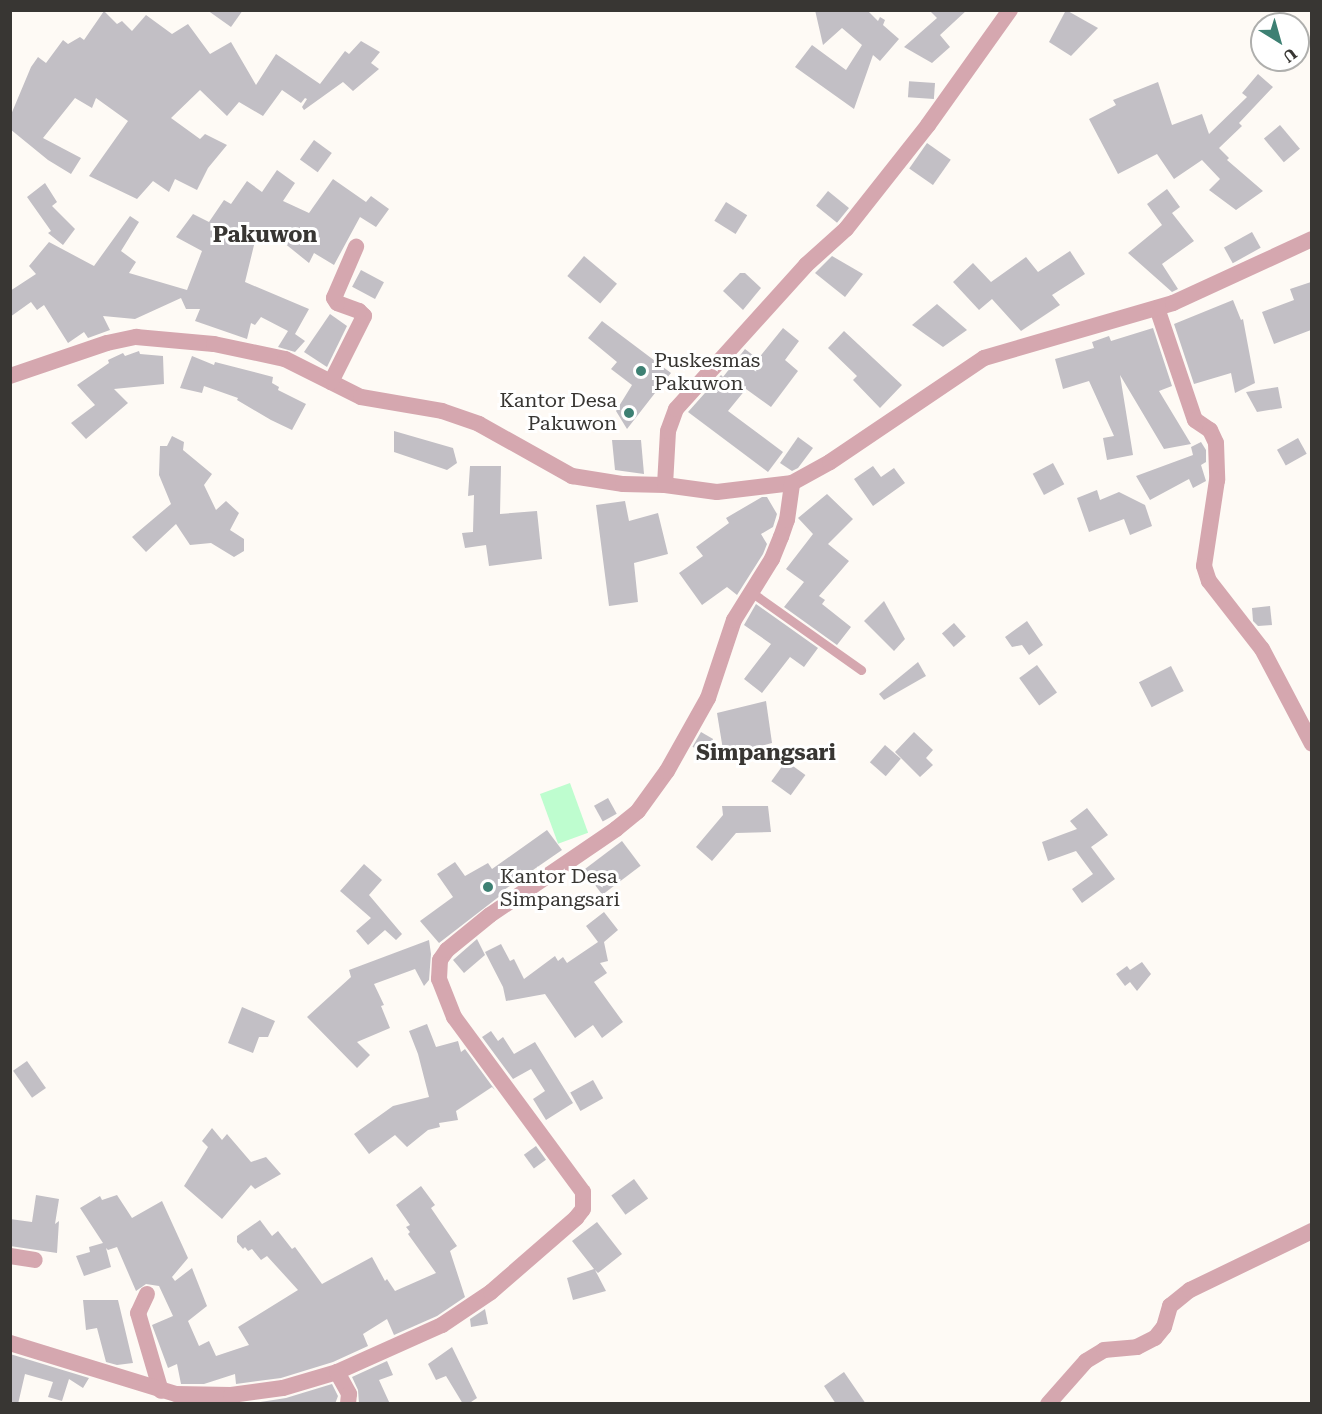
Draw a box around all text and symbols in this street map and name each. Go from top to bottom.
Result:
north arrow [1250,12,1310,72]
text: U [1279,44,1301,66]
district label: Pakuwon [213,222,317,248]
place label: Puskesmas Pakuwon [654,348,760,395]
marker: Puskesmas Pakuwon [632,362,650,380]
place label: Kantor Desa Pakuwon [499,389,617,436]
marker: Kantor Desa Pakuwon [622,406,636,420]
district label: Simpangsari [696,740,836,766]
place label: Kantor Desa Simpangsari [500,864,620,911]
marker: Kantor Desa Simpangsari [481,880,495,894]

